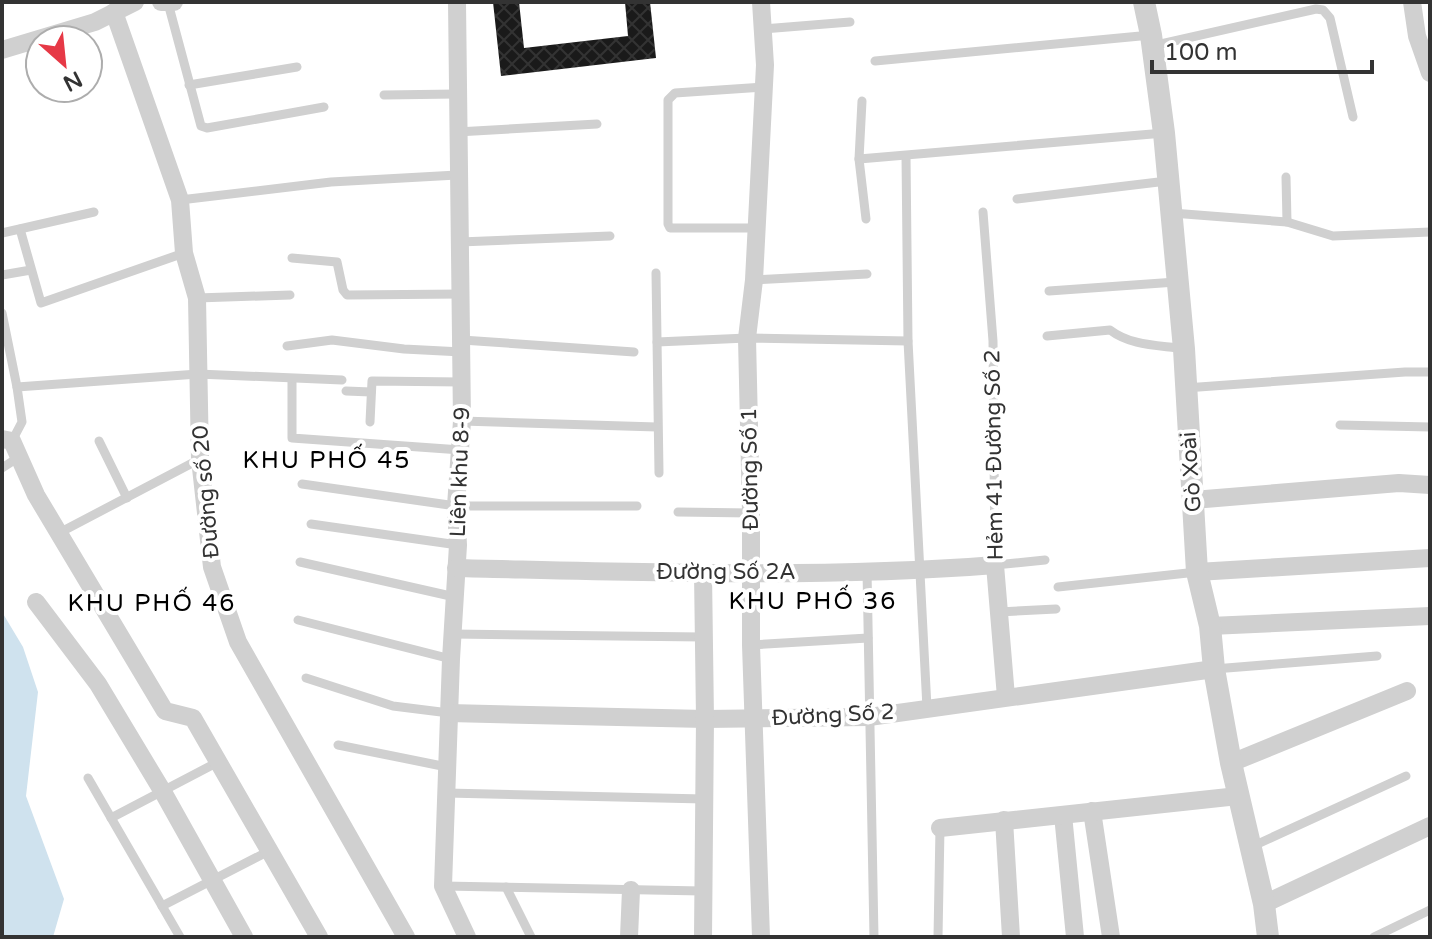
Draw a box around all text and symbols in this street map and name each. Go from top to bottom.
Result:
north arrow [24,24,104,104]
scale bar [1152,24,1372,74]
text: 100 m [1164,38,1238,67]
text: N [59,65,86,97]
street label: Hẻm 41 Đường Số 2 [979,349,1009,561]
street label: Liên khu 8-9 [445,406,475,538]
street label: Đường Số 1 [736,407,764,531]
street label: Đường số 20 [187,424,225,560]
street label: Gò Xoài [1175,431,1207,513]
district label: KHU PHỐ 45 [243,443,411,475]
street label: Đường Số 2A [656,559,796,585]
district label: KHU PHỐ 36 [729,584,897,616]
district label: KHU PHỐ 46 [68,586,236,618]
street label: Đường Số 2 [771,699,895,731]

